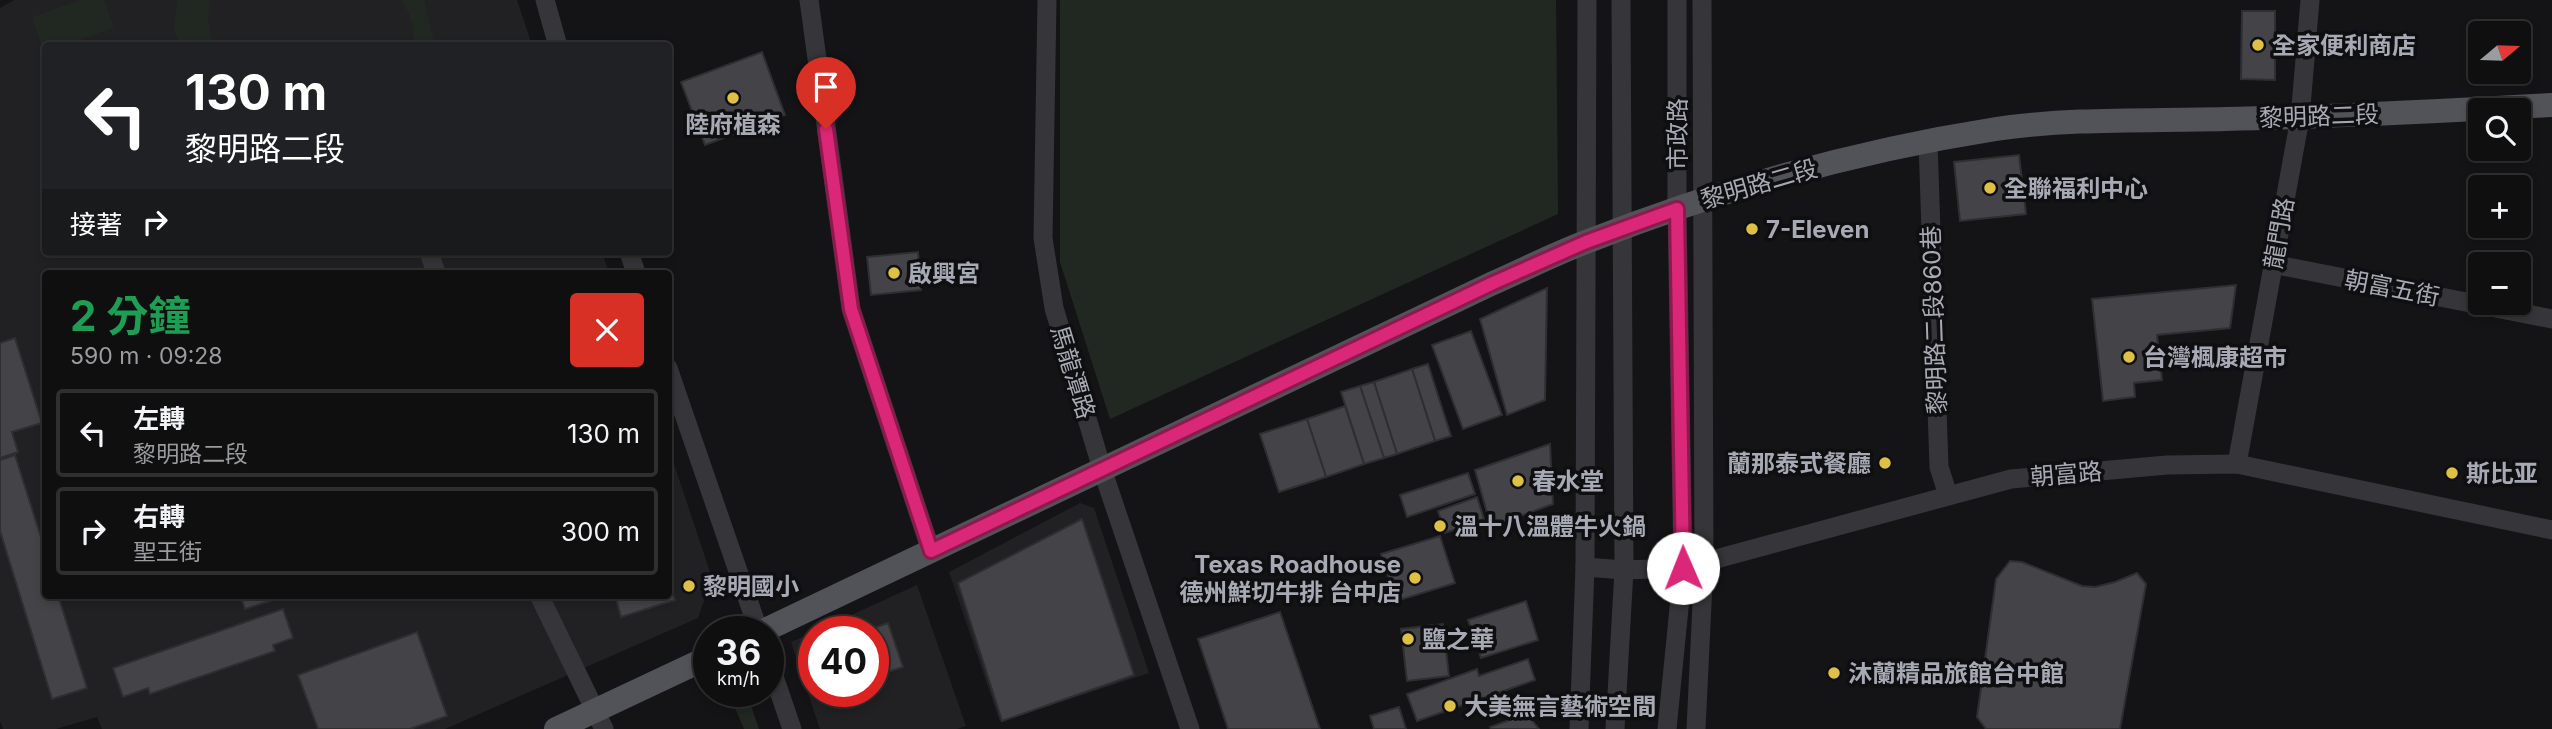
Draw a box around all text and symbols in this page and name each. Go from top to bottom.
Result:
north arrow [2468,21,2530,84]
map controls [2468,21,2531,315]
place label: 全家便利商店 [2272,31,2416,60]
marker: 全家便利商店 [2250,37,2266,53]
pin [796,57,856,129]
text: 130 m [185,63,327,122]
icon: arrive [807,68,845,106]
icon: left [70,70,161,161]
marker: 陸府植森 [725,90,741,106]
street label: 市政路 [1663,98,1692,170]
button: search [2468,98,2531,161]
street label: 黎明路二段 [2259,99,2379,133]
place label: 陸府植森 [685,110,781,139]
text: 黎明路二段 [185,129,345,168]
street label: 黎明路二段 [1697,154,1821,214]
place label: 全聯福利中心 [2004,174,2148,203]
button: + [2468,175,2531,238]
marker: 全聯福利中心 [1982,180,1998,196]
street label: 龍門路 [2258,195,2300,271]
icon: right [136,203,174,241]
text: 接著 [70,209,122,240]
place label: 7-Eleven [1766,215,1869,244]
marker: 7-Eleven [1744,221,1760,237]
street label: 黎明路二段860巷 [1916,225,1952,415]
button: − [2468,252,2531,315]
place label: 啟興宮 [908,259,980,288]
marker: 啟興宮 [886,265,902,281]
street label: 朝富五街 [2342,265,2442,311]
text: 2 分鐘 [70,290,190,341]
button: close [570,293,644,367]
street label: 馬龍潭路 [1045,322,1101,422]
text: 590 m · 09:28 [70,342,223,370]
place label: 台灣楓康超市 [2143,343,2287,372]
marker: 台灣楓康超市 [2121,349,2137,365]
text: 左轉 [133,403,185,434]
icon: left [74,414,112,452]
text: 130 m [567,418,640,449]
text: 黎明路二段 [133,440,248,468]
place label: 蘭那泰式餐廳 [1727,449,1871,478]
marker: 蘭那泰式餐廳 [1877,455,1893,471]
street label: 朝富路 [2029,456,2103,492]
place label: 斯比亚 [2466,459,2538,488]
marker: 斯比亚 [2444,465,2460,481]
place label: 春水堂 [1532,467,1604,496]
marker: 春水堂 [1510,473,1526,489]
text: 右轉 [133,501,185,532]
icon: right [74,512,112,550]
place label: 溫十八溫體牛火鍋 [1454,512,1646,541]
text: 300 m [561,516,640,547]
marker: 溫十八溫體牛火鍋 [1432,518,1448,534]
position arrow [1646,531,1720,605]
text: 聖王街 [133,538,202,566]
place label: Texas Roadhouse 德州鮮切牛排 台中店 [1179,550,1401,607]
marker: Texas Roadhouse 德州鮮切牛排 台中店 [1407,570,1423,586]
place label: 黎明國小 [703,572,799,601]
marker: 黎明國小 [681,578,697,594]
speed limit sign: 40 [798,616,889,707]
place label: 鹽之華 [1422,625,1494,654]
text: 36 [716,631,761,673]
marker: 鹽之華 [1400,631,1416,647]
place label: 沐蘭精品旅館台中館 [1848,659,2064,688]
marker: 沐蘭精品旅館台中館 [1826,665,1842,681]
text: km/h [717,668,760,689]
place label: 大美無言藝術空間 [1464,692,1656,721]
marker: 大美無言藝術空間 [1442,698,1458,714]

